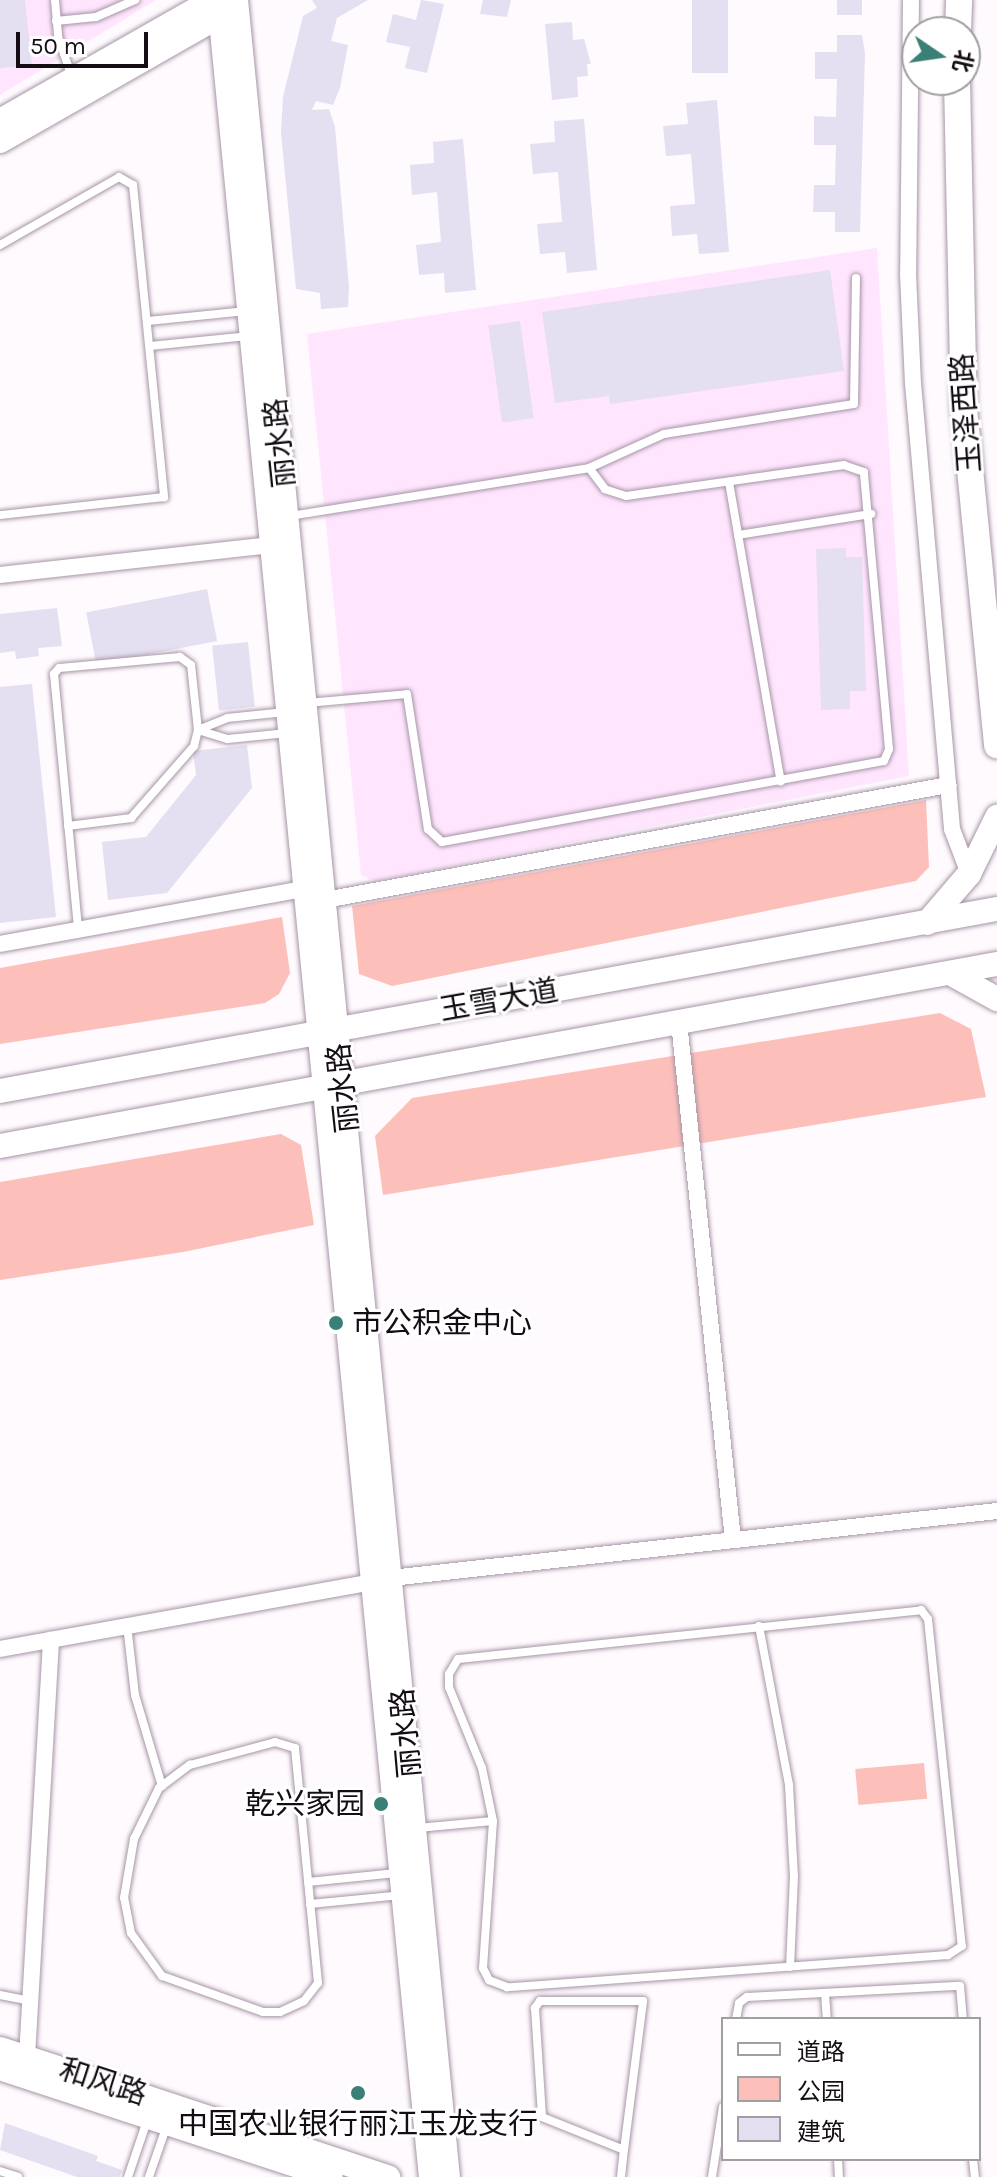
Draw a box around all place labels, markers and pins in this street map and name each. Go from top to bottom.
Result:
place label: 市公积金中心 [352,1305,532,1341]
marker: 市公积金中心 [327,1314,345,1332]
place label: 乾兴家园 [245,1786,365,1822]
marker: 乾兴家园 [372,1795,390,1813]
marker: 中国农业银行丽江玉龙支行 [349,2084,367,2102]
place label: 中国农业银行丽江玉龙支行 [178,2106,538,2142]

